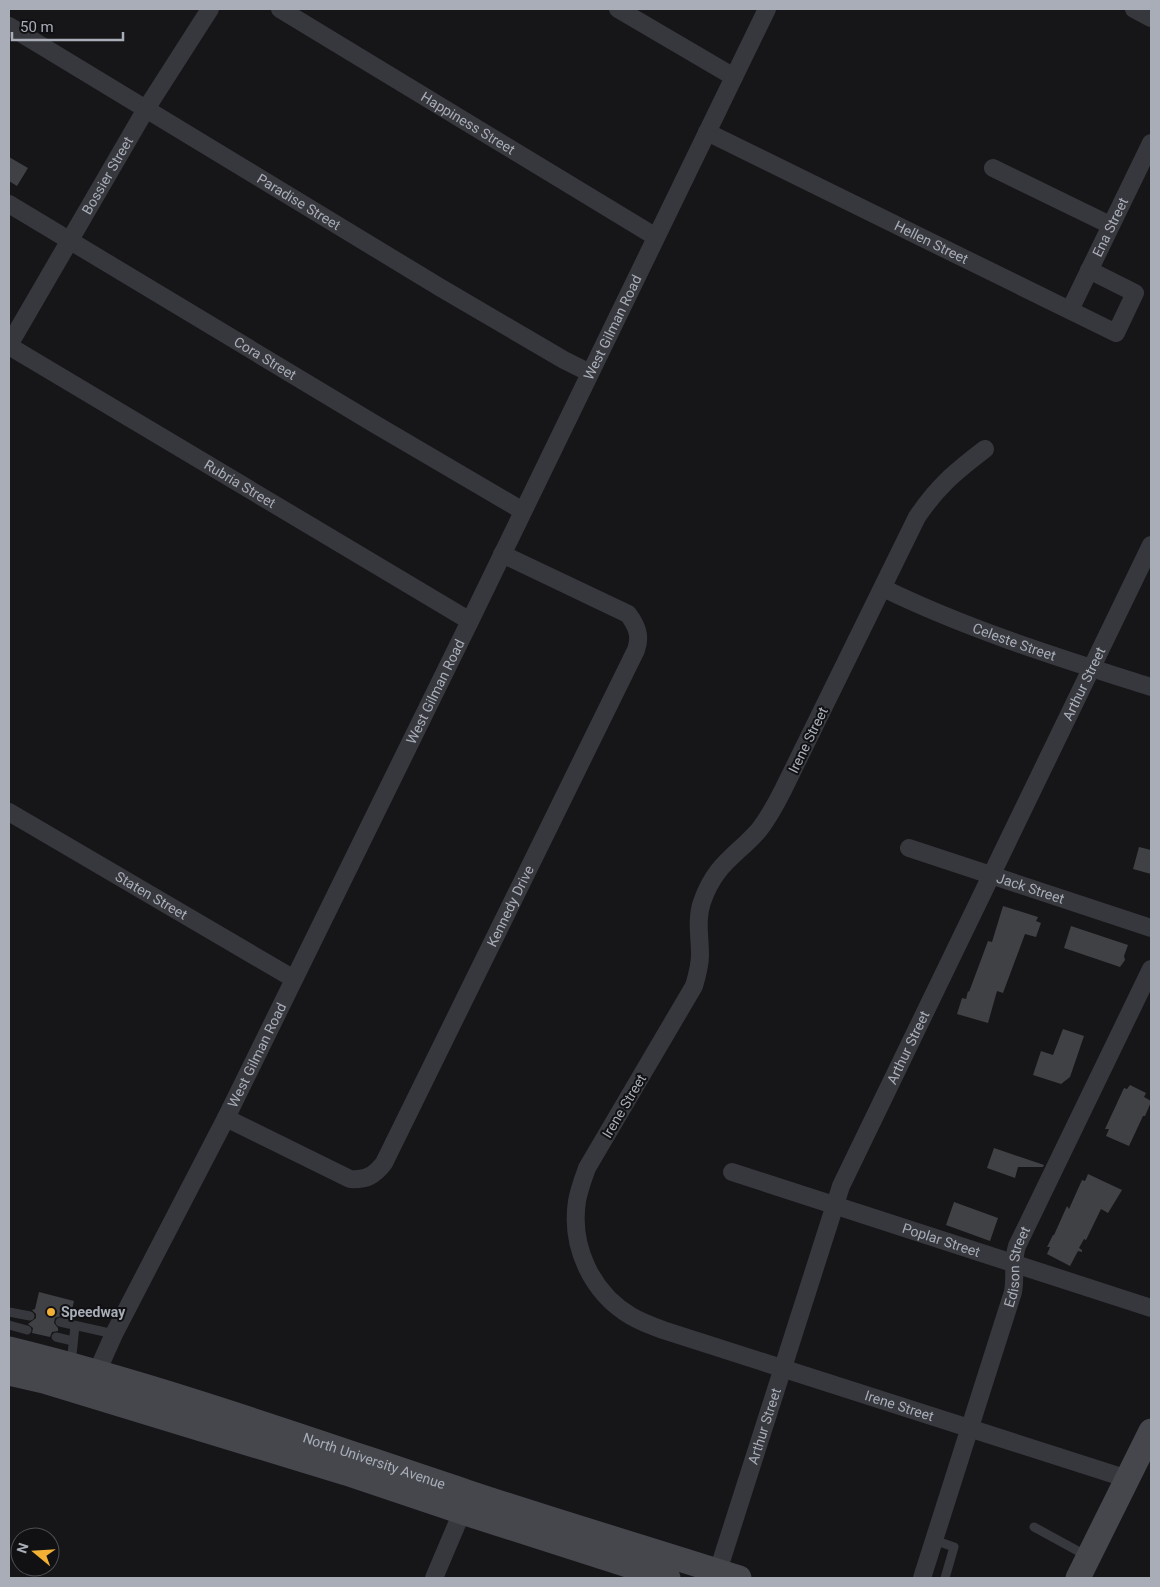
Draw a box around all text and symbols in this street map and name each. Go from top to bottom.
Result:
scale bar [12,10,124,42]
text: 50 m [20,18,54,36]
street label: Happiness Street [418,89,518,158]
street label: Bossier Street [79,133,136,217]
street label: Paradise Street [254,170,344,233]
street label: Ena Street [1089,195,1131,259]
street label: Hellen Street [892,217,971,267]
street label: West Gilman Road [580,272,645,382]
street label: Cora Street [231,333,300,383]
street label: Rubria Street [201,456,279,512]
street label: Celeste Street [970,620,1058,664]
street label: West Gilman Road [403,637,468,747]
street label: Arthur Street [1059,644,1109,723]
street label: Irene Street [785,704,831,776]
street label: Kennedy Drive [484,863,537,949]
street label: Staten Street [112,868,191,923]
street label: Jack Street [995,870,1067,907]
street label: West Gilman Road [224,1000,289,1110]
street label: Arthur Street [883,1008,933,1087]
street label: Irene Street [599,1071,649,1141]
street label: Poplar Street [900,1220,983,1260]
street label: Edison Street [1001,1223,1033,1309]
place label: Speedway [61,1304,126,1320]
marker: Speedway [45,1306,57,1318]
street label: Arthur Street [745,1386,784,1467]
street label: Irene Street [863,1387,936,1424]
street label: North University Avenue [301,1430,447,1492]
north arrow [10,1527,60,1577]
text: N [13,1541,32,1555]

